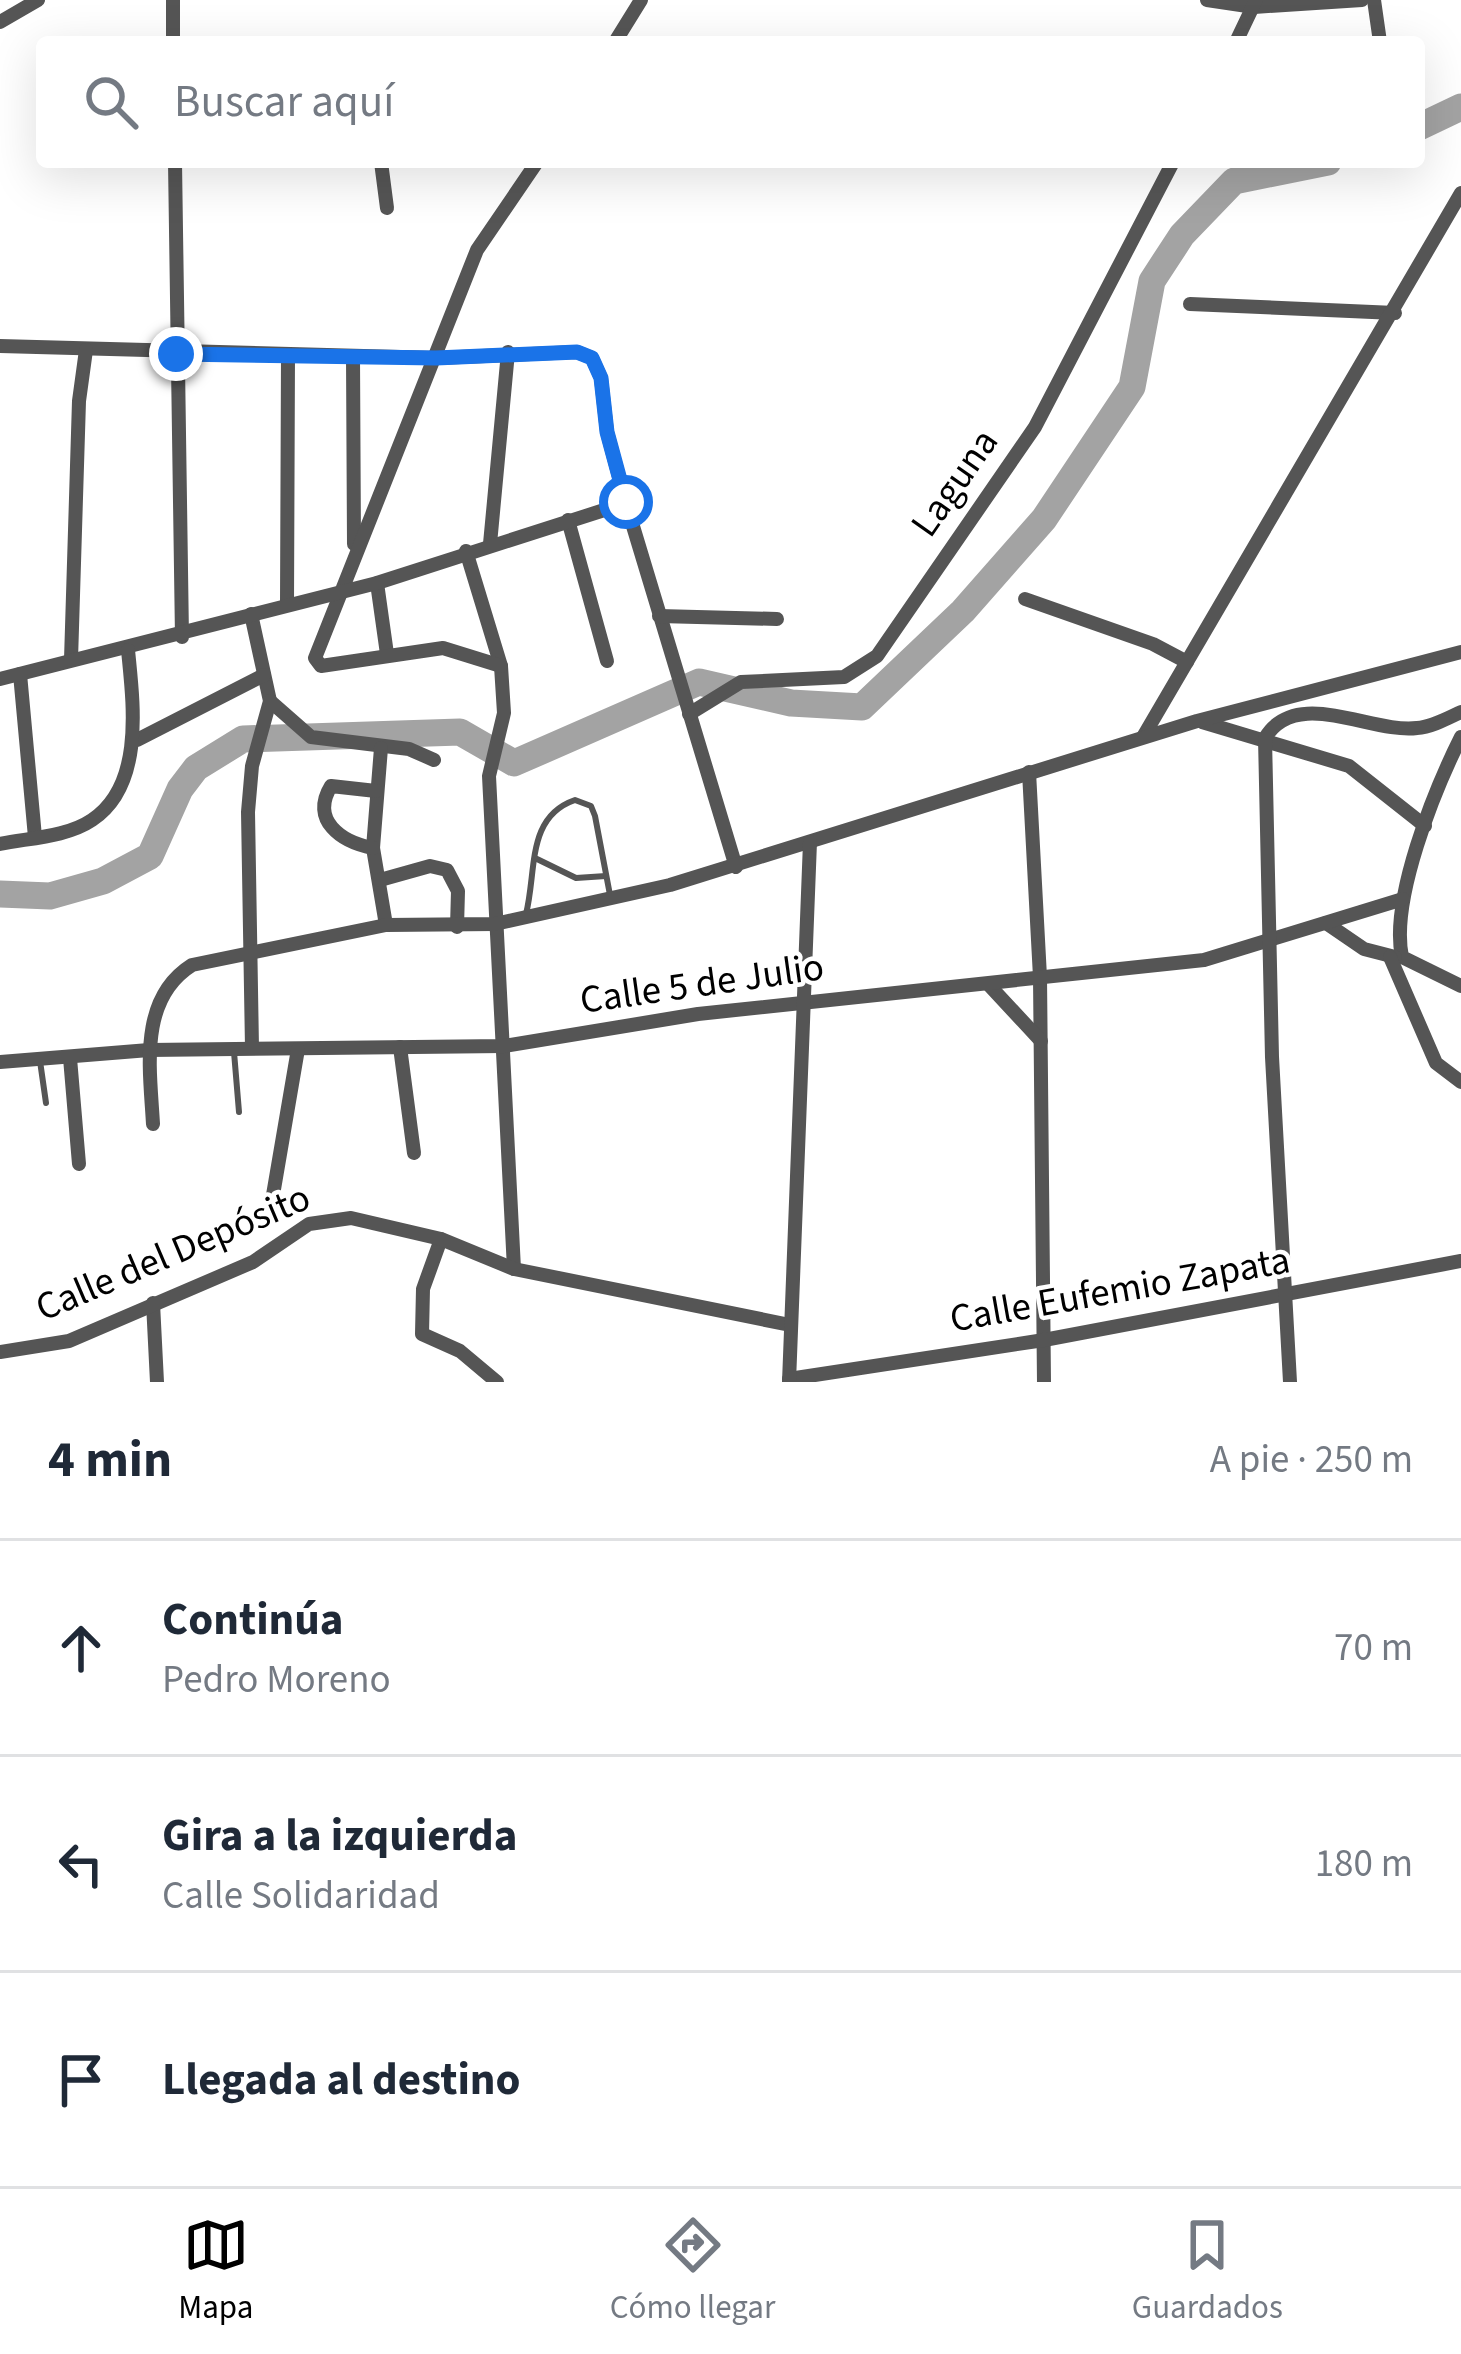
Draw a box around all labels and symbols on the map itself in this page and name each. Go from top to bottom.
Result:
route end [149,327,203,381]
street label: Laguna [898,418,1012,548]
route start [599,475,653,529]
street label: Calle 5 de Julio [577,939,827,1029]
street label: Calle del Depósito [27,1170,319,1336]
street label: Calle Eufemio Zapata [946,1233,1294,1347]

